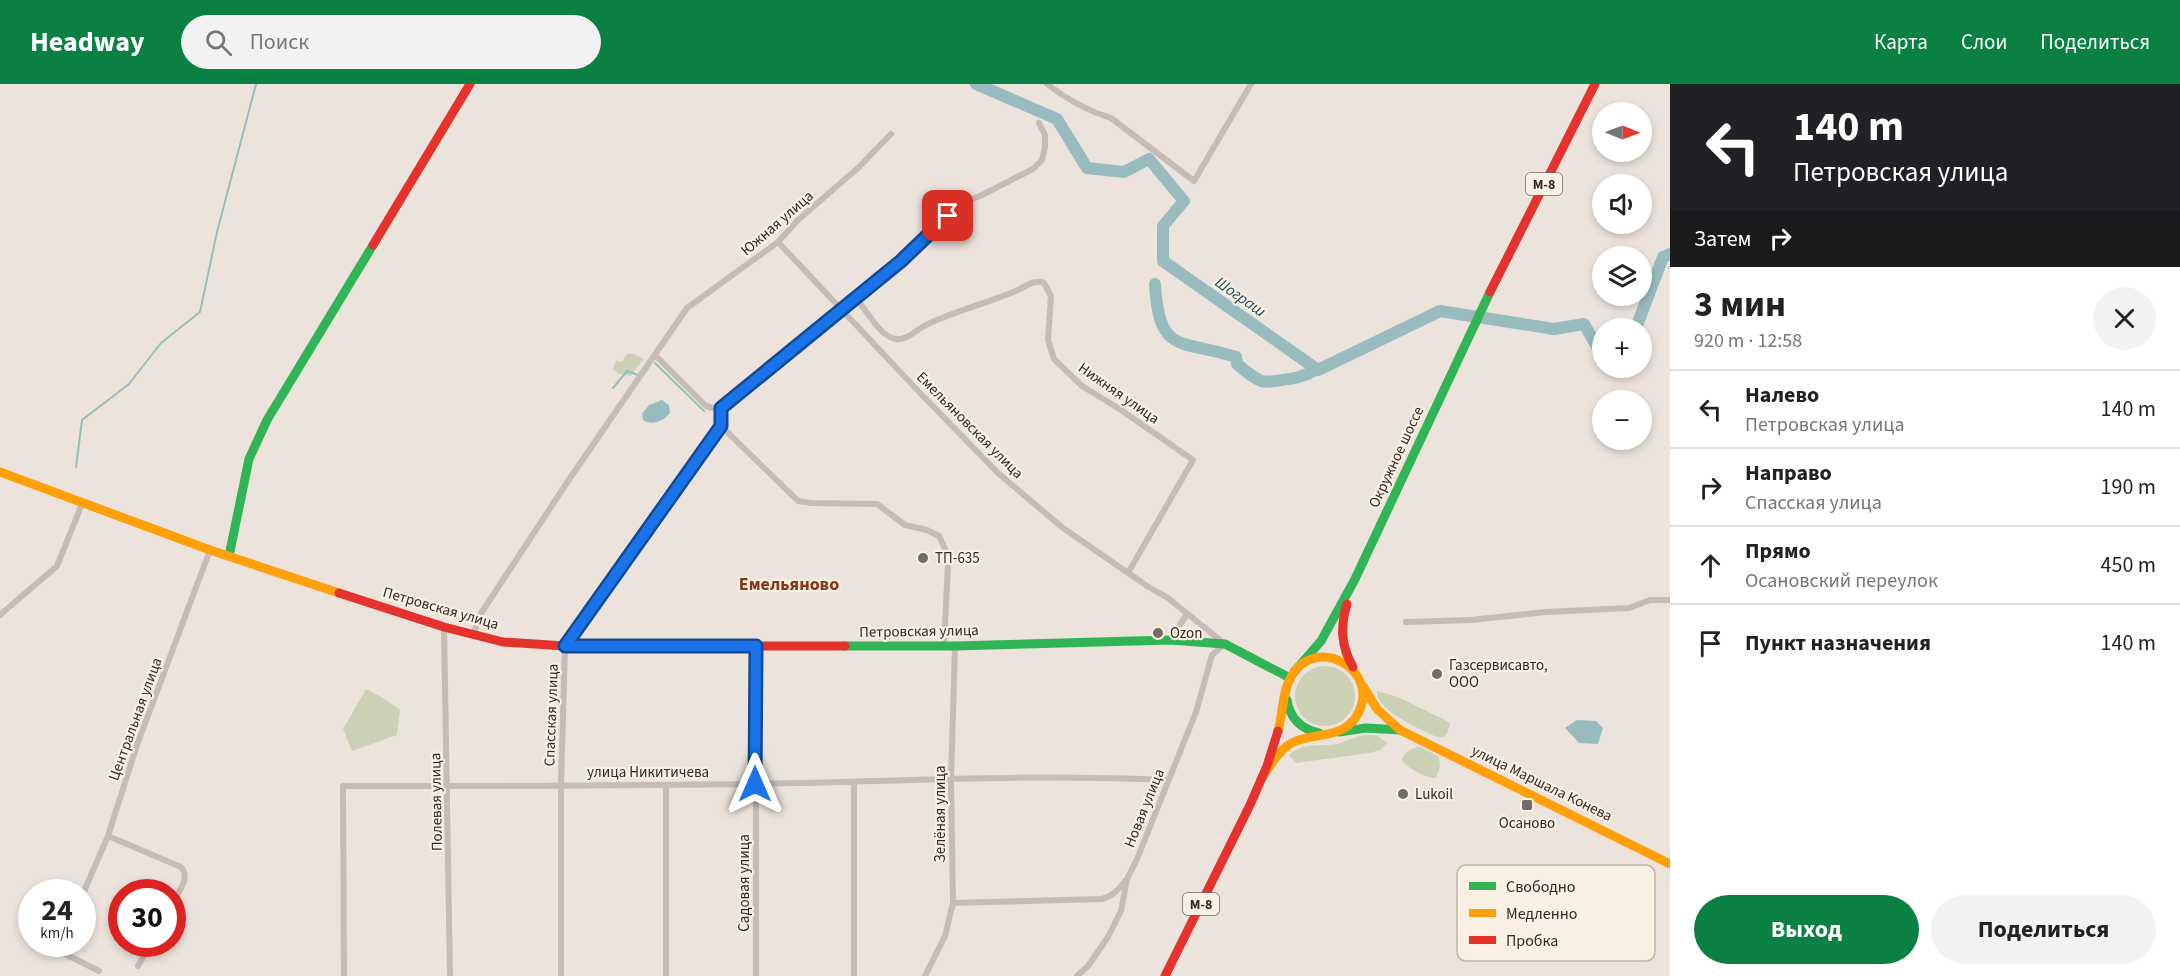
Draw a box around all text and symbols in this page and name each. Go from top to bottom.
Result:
search box [181,15,601,69]
text: Headway [30,22,145,62]
icon: search [202,26,235,59]
text: Поиск [250,26,309,58]
text: Карта [1874,27,1928,57]
text: Слои [1961,27,2007,57]
text: Поделиться [2040,27,2150,57]
text: 140 m [1793,97,1904,157]
north arrow [1592,102,1652,162]
map controls [1592,102,1652,450]
icon: left [1694,108,1772,186]
text: Петровская улица [1793,153,2008,192]
road number: М-8 [1526,173,1562,195]
button: sound [1592,174,1652,234]
street label: Южная улица [737,186,818,261]
pin [922,190,973,241]
icon: arrive [931,199,964,232]
icon: right [1764,222,1797,255]
text: Затем [1694,223,1752,255]
button: layers [1592,246,1652,306]
water label: Шограш [1211,271,1270,322]
text: 3 мин [1694,279,1786,330]
button: close [2093,287,2156,350]
button: + [1592,318,1652,378]
text: 920 m · 12:58 [1694,327,1802,355]
street label: Нижняя улица [1074,358,1164,429]
street label: Емельяновская улица [911,367,1028,484]
text: Налево [1745,379,1819,411]
button: − [1592,390,1652,450]
icon: left [1694,393,1727,426]
text: 140 m [2101,393,2156,425]
street label: Окружное шоссе [1364,403,1429,511]
text: Петровская улица [1745,411,1905,439]
text: Направо [1745,457,1832,489]
icon: right [1694,471,1727,504]
text: 190 m [2101,471,2156,503]
text: Спасская улица [1745,489,1882,517]
text: Прямо [1745,535,1811,567]
place label: ТП-635 [935,548,980,569]
icon: ahead [1694,549,1727,582]
text: 450 m [2101,549,2156,581]
marker: ТП-635 [916,551,930,565]
text: Осановский переулок [1745,567,1938,595]
district label: Емельяново [739,572,839,597]
street label: Петровская улица [380,582,501,635]
street label: Петровская улица [859,620,979,643]
place label: Ozon [1170,623,1202,644]
marker: Ozon [1151,626,1165,640]
icon: arrive [1694,627,1727,660]
text: Пункт назначения [1745,627,1931,659]
text: 140 m [2101,627,2156,659]
street label: Центральная улица [103,655,167,784]
place label: Газсервисавто, ООО [1449,655,1548,693]
street label: Спасская улица [539,663,564,767]
marker: Газсервисавто, ООО [1430,667,1444,681]
street label: улица Маршала Конева [1468,740,1616,827]
position arrow [723,752,787,816]
street label: Полевая улица [425,753,448,851]
street label: улица Никитичева [587,762,709,783]
street label: Зелёная улица [930,765,951,863]
street label: Новая улица [1119,766,1170,851]
place label: Lukoil [1415,784,1453,805]
marker: Lukoil [1396,787,1410,801]
marker: Осаново [1520,798,1534,812]
place label: Осаново [1499,813,1555,834]
street label: Садовая улица [734,834,755,932]
legend [1457,865,1655,961]
text: Свободно [1506,876,1576,898]
speed limit sign: 30 [108,879,186,957]
text: 24 [41,889,73,932]
road number: М-8 [1183,893,1219,915]
button: Выход [1694,895,1919,964]
button: Поделиться [1931,895,2156,964]
text: Медленно [1506,903,1577,925]
text: km/h [40,923,74,944]
text: Пробка [1506,930,1558,952]

